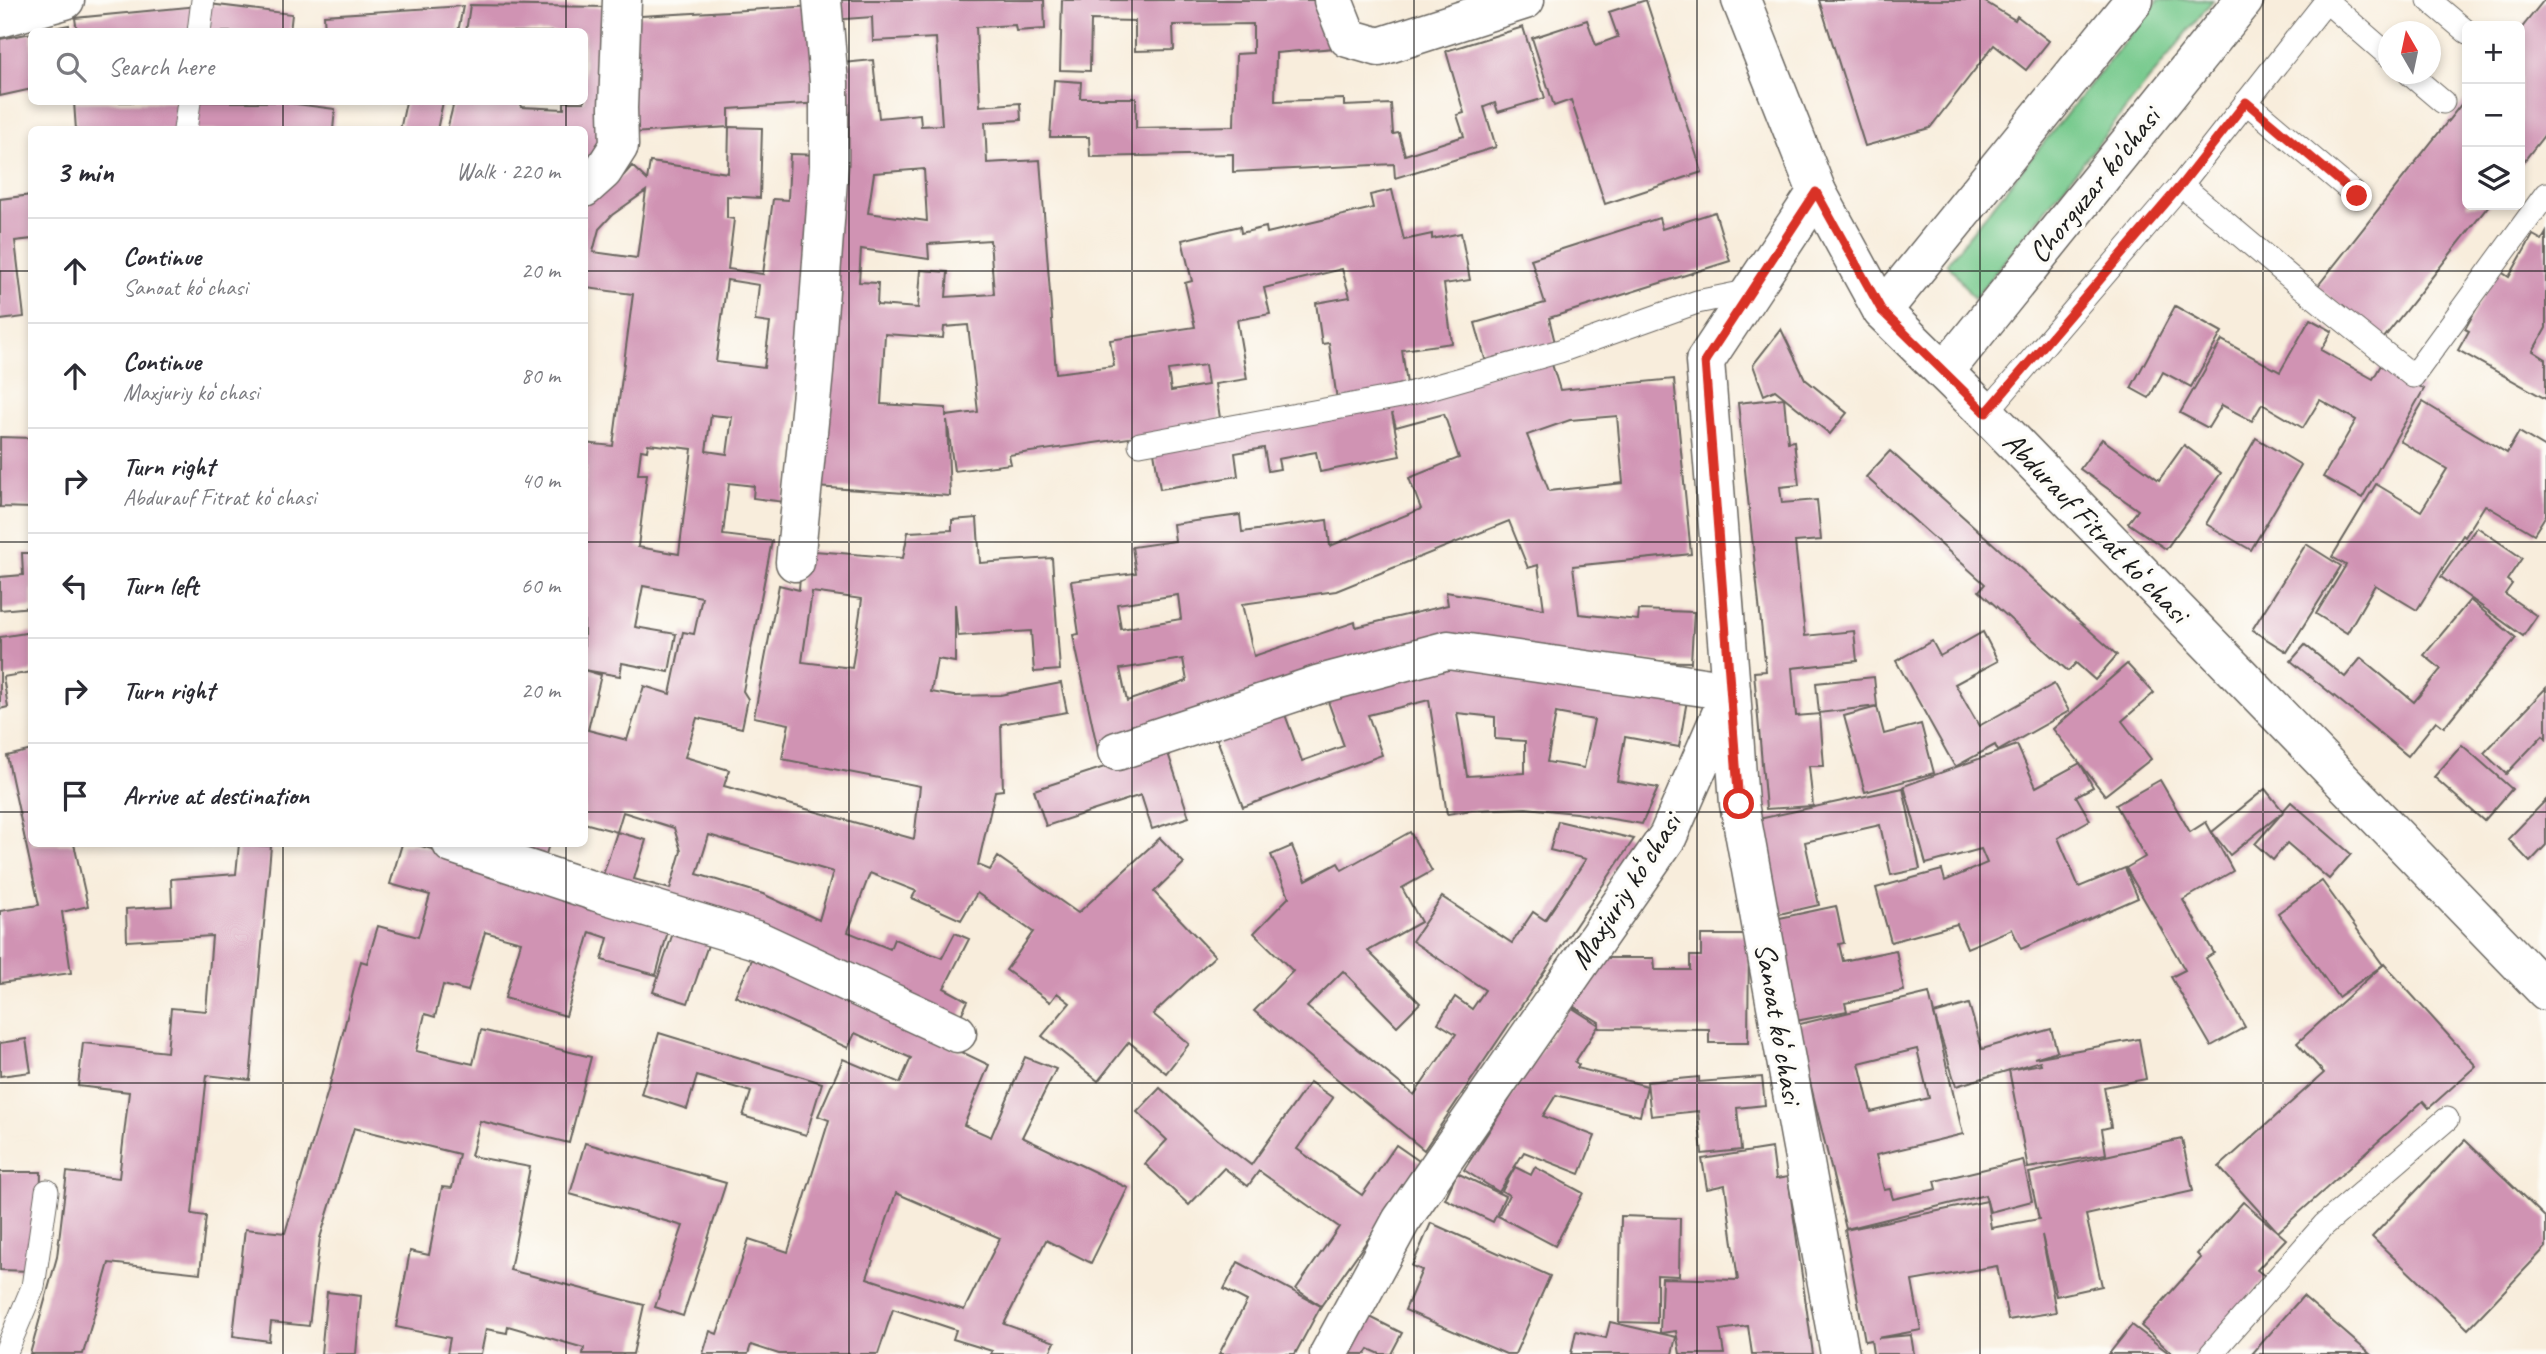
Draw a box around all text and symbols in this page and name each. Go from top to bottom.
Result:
north arrow [2378,21,2441,84]
map controls [2462,21,2525,210]
button: + [2462,21,2525,84]
search box [28,28,588,105]
icon: search [52,48,90,86]
text: Search here [108,50,214,83]
button: − [2462,84,2525,147]
street label: Chorguzar ko'chasi [2020,97,2170,271]
button: layers [2462,147,2525,210]
text: 3 min [56,153,113,191]
text: Walk · 220 m [456,157,560,186]
route end [2341,180,2372,211]
text: Continue [123,240,201,273]
icon: ahead [56,252,94,290]
text: 20 m [521,256,560,285]
text: Sanoat koʻchasi [123,273,248,302]
text: Continue [123,345,201,378]
icon: ahead [56,357,94,395]
text: 80 m [521,361,560,390]
text: Maxjuriy koʻchasi [123,378,259,407]
street label: Abdurauf Fitrat koʻchasi [1995,423,2199,633]
text: Turn right [123,450,214,483]
icon: right [56,462,94,500]
text: 40 m [521,466,560,495]
text: Abdurauf Fitrat koʻchasi [123,483,316,512]
icon: left [56,567,94,605]
text: Turn left [123,569,198,602]
text: 60 m [521,571,560,600]
icon: right [56,672,94,710]
text: Turn right [123,674,214,707]
text: 20 m [521,676,560,705]
icon: arrive [56,777,94,815]
text: Arrive at destination [123,779,309,812]
route start [1723,788,1754,819]
street label: Maxjuriy koʻchasi [1561,803,1691,976]
street label: Sanoat koʻchasi [1746,940,1812,1110]

